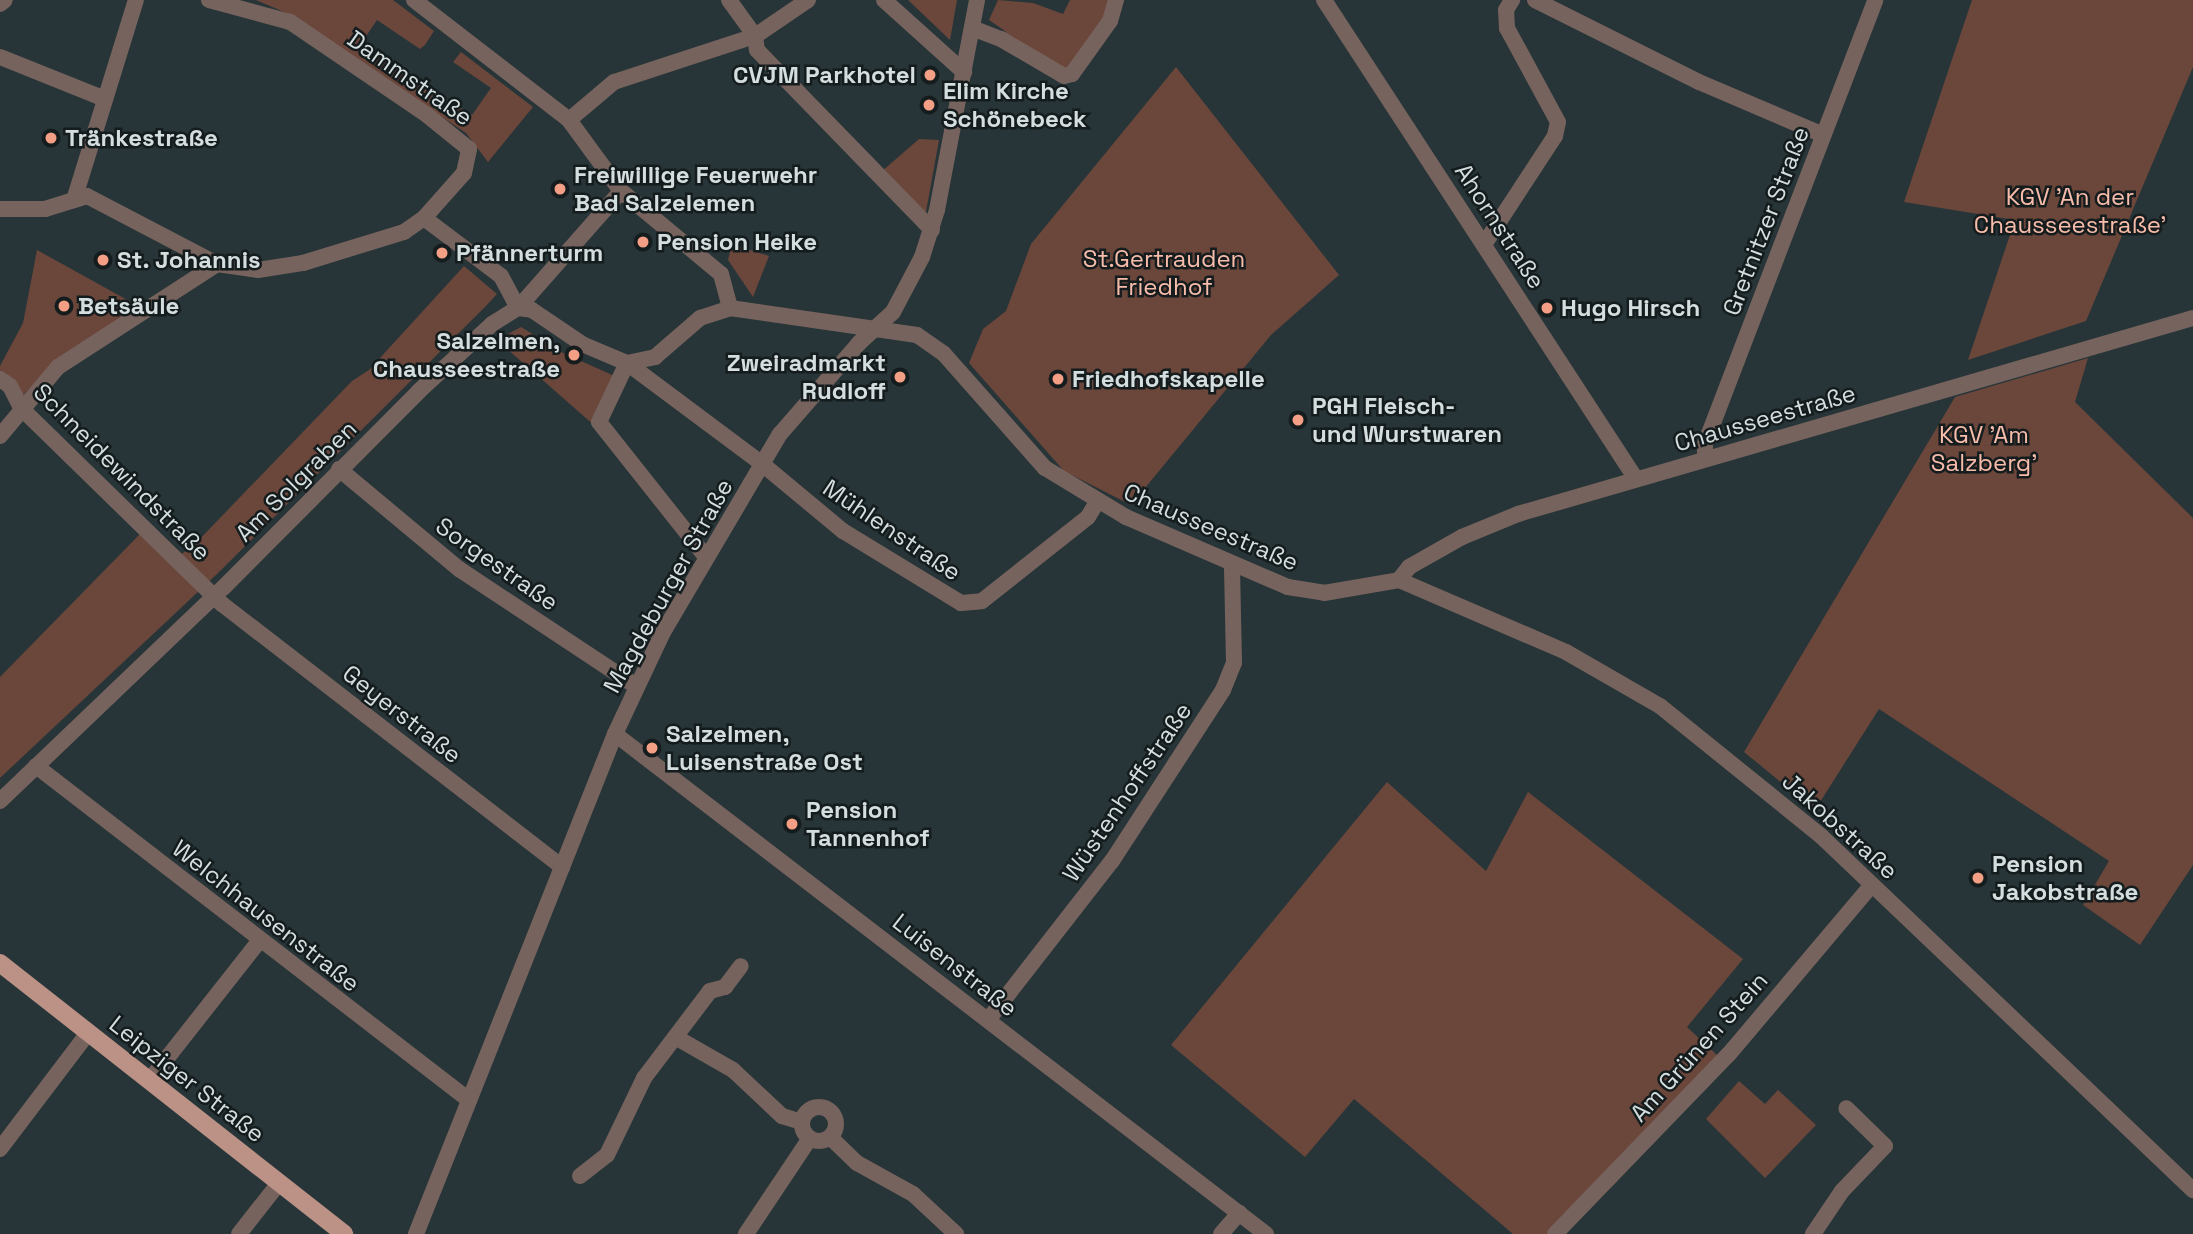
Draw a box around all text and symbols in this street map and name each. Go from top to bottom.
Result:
street label: Dammstraße [342,24,478,132]
place label: CVJM Parkhotel [733,61,916,89]
marker: CVJM Parkhotel [922,67,938,83]
place label: Elim Kirche Schönebeck [943,77,1086,133]
marker: Elim Kirche Schönebeck [921,97,937,113]
street label: Gretnitzer Straße [1717,123,1815,319]
place label: Tränkestraße [65,124,218,152]
marker: Tränkestraße [43,130,59,146]
street label: Ahornstraße [1449,158,1551,294]
place label: Freiwillige Feuerwehr Bad Salzelemen [574,161,817,217]
marker: Freiwillige Feuerwehr Bad Salzelemen [552,181,568,197]
park label: KGV 'An der Chausseestraße' [1974,183,2166,239]
place label: Pension Heike [657,228,817,256]
marker: Pension Heike [635,234,651,250]
place label: Pfännerturm [456,239,603,267]
marker: Pfännerturm [434,245,450,261]
park label: St.Gertrauden Friedhof [1083,245,1245,301]
place label: St. Johannis [117,246,261,274]
marker: St. Johannis [95,252,111,268]
place label: Betsäule [78,292,179,320]
place label: Hugo Hirsch [1561,294,1700,322]
marker: Betsäule [56,298,72,314]
marker: Hugo Hirsch [1539,300,1555,316]
place label: Salzelmen, Chausseestraße [373,327,560,383]
marker: Salzelmen, Chausseestraße [566,347,582,363]
place label: Zweiradmarkt Rudloff [727,349,886,405]
place label: Friedhofskapelle [1072,365,1265,393]
marker: Zweiradmarkt Rudloff [892,369,908,385]
marker: Friedhofskapelle [1050,371,1066,387]
street label: Schneidewindstraße [28,378,216,566]
street label: Chausseestraße [1671,378,1859,458]
place label: PGH Fleisch- und Wurstwaren [1312,392,1502,448]
marker: PGH Fleisch- und Wurstwaren [1290,412,1306,428]
street label: Am Solgraben [229,414,363,548]
park label: KGV 'Am Salzberg' [1931,421,2037,477]
street label: Mühlenstraße [818,473,966,587]
street label: Magdeburger Straße [597,474,739,698]
street label: Chausseestraße [1119,477,1303,577]
street label: Sorgestraße [430,511,564,617]
street label: Geyerstraße [337,659,467,769]
street label: Wüstenhoffstraße [1056,697,1198,887]
place label: Salzelmen, Luisenstraße Ost [666,720,863,776]
marker: Salzelmen, Luisenstraße Ost [644,740,660,756]
street label: Jakobstraße [1776,767,1904,885]
place label: Pension Tannenhof [806,796,930,852]
marker: Pension Tannenhof [784,816,800,832]
street label: Welchhausenstraße [167,834,365,998]
place label: Pension Jakobstraße [1992,850,2138,906]
marker: Pension Jakobstraße [1970,870,1986,886]
street label: Luisenstraße [887,907,1023,1023]
street label: Am Grünen Stein [1624,966,1774,1128]
street label: Leipziger Straße [104,1010,270,1148]

